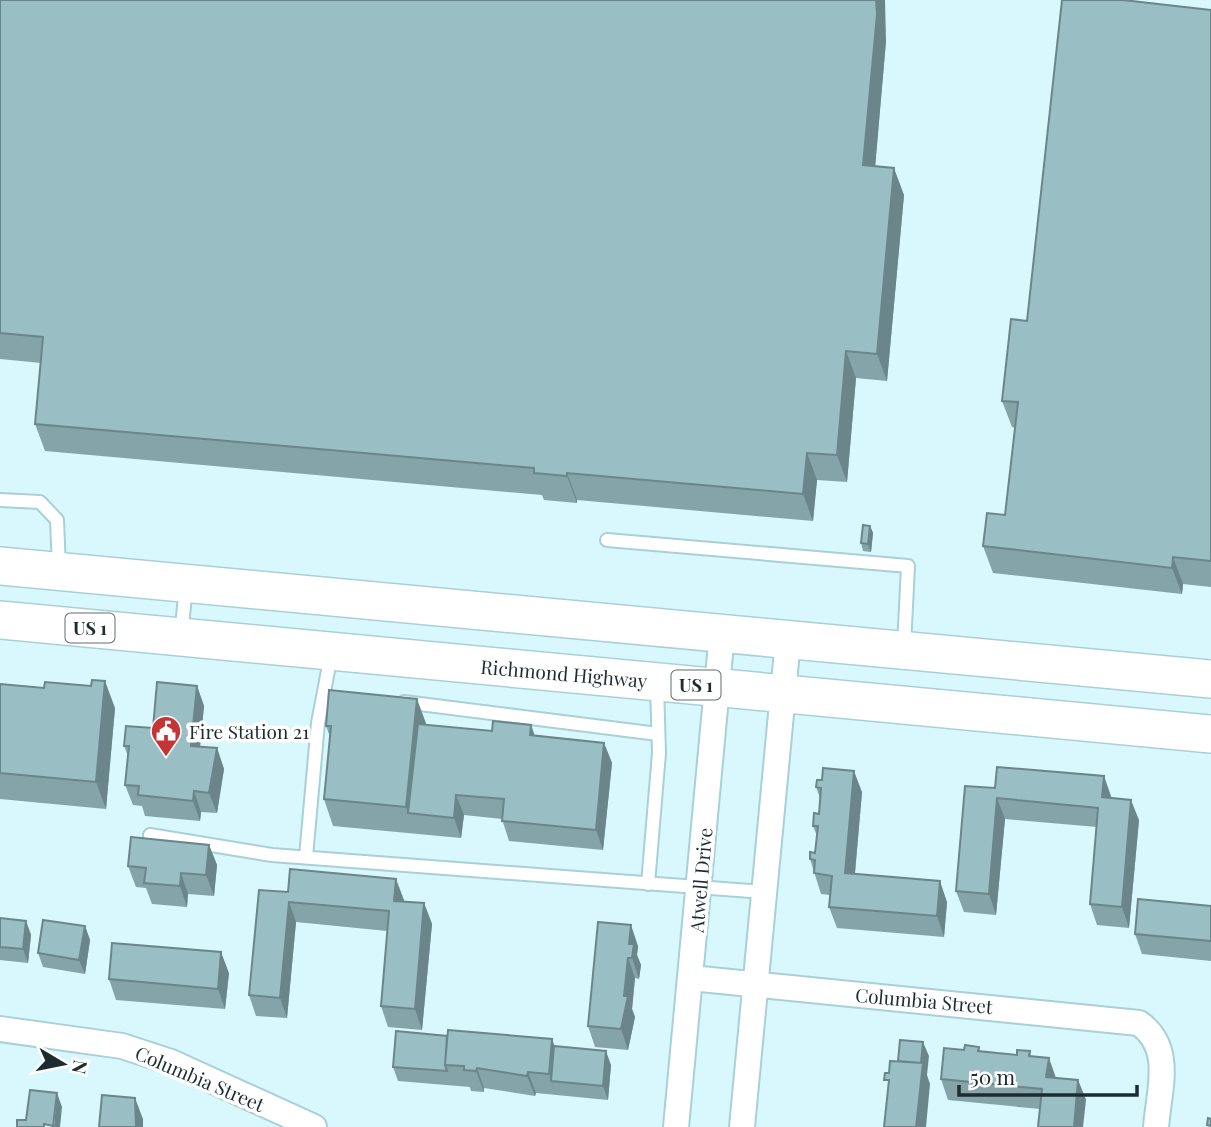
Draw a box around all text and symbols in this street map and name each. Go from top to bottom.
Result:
road number: US 1 [66,614,114,642]
street label: Richmond Highway [480,653,649,693]
road number: US 1 [672,670,720,700]
public building icon: Fire Station 21 [149,714,183,758]
place label: Fire Station 21 [189,718,309,744]
street label: Atwell Drive [682,827,718,934]
street label: Columbia Street [854,981,994,1019]
north arrow [28,1029,98,1099]
street label: Columbia Street [131,1039,269,1117]
scale bar [959,1054,1138,1098]
text: N [67,1058,95,1076]
text: 50 m [970,1062,1016,1090]

